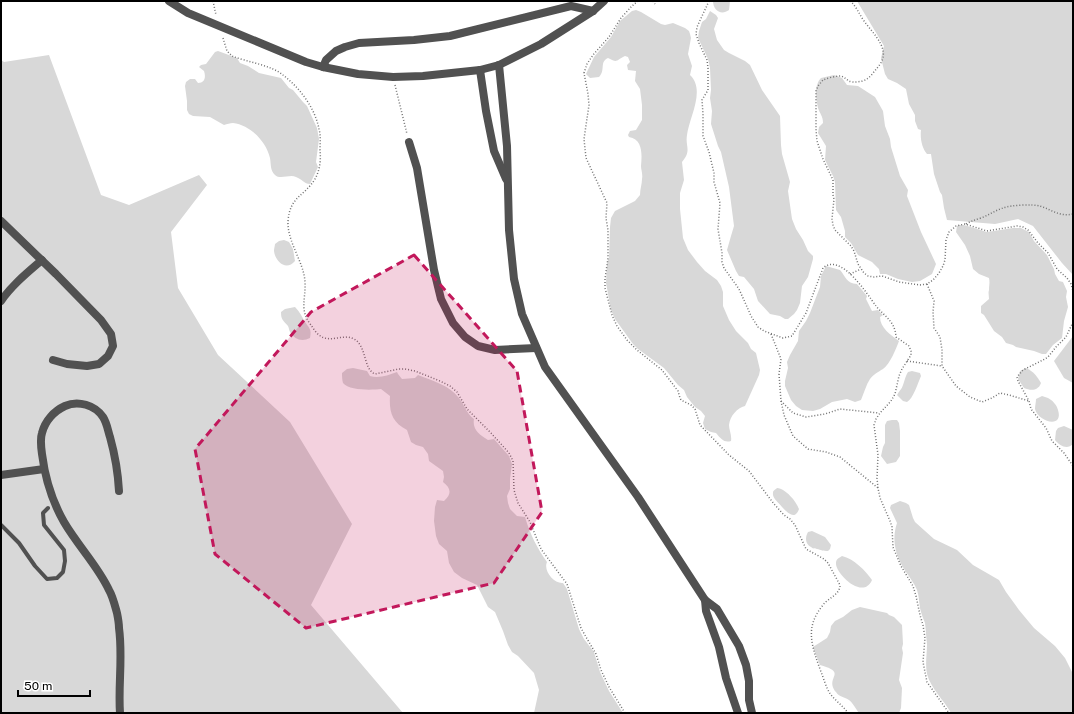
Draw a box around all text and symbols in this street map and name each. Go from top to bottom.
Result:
scale bar [18,672,90,698]
text: 50 m [24,679,52,693]

